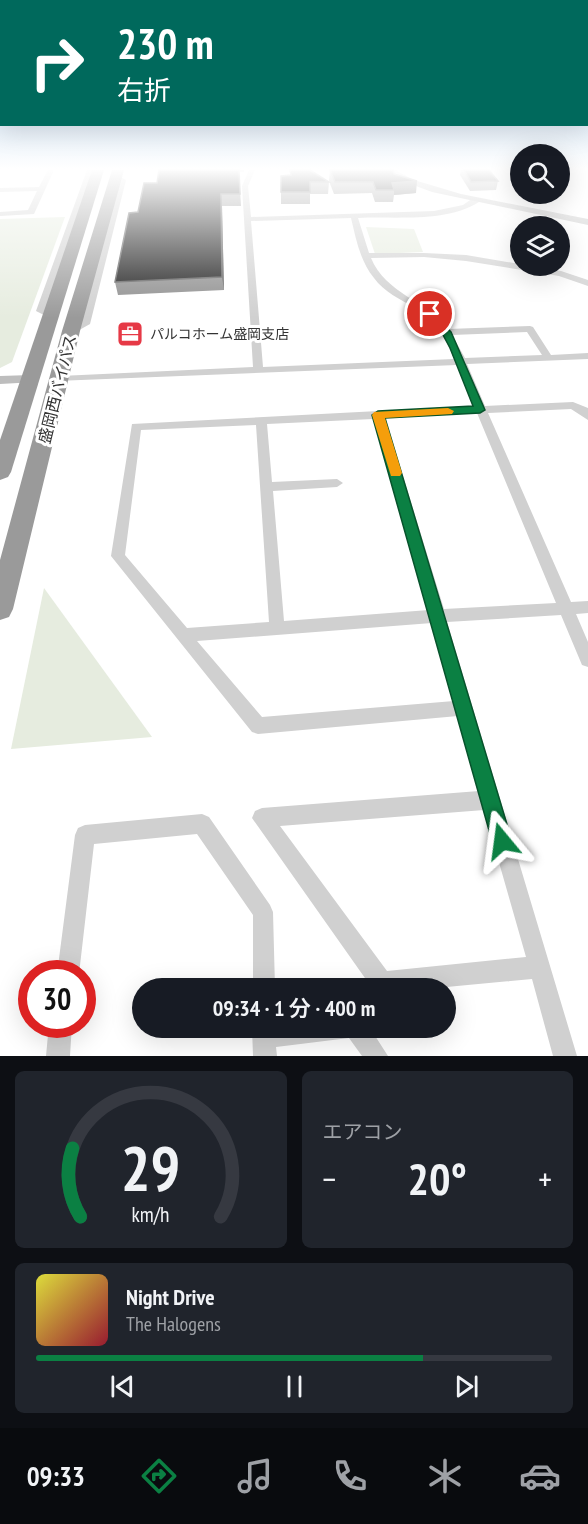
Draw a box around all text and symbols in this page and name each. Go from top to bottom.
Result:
text: 230 m [117,16,214,71]
icon: right [18,24,96,102]
text: 右折 [117,73,171,107]
map controls [510,144,570,276]
button: search [510,144,570,204]
button: layers [510,216,570,276]
pin [404,288,455,339]
icon: arrive [413,297,446,330]
office icon: パルコホーム盛岡支店 [115,319,145,349]
place label: パルコホーム盛岡支店 [150,325,289,343]
street label: 盛岡西バイパス [34,332,80,446]
position arrow [470,809,534,873]
speed limit sign: 30 [18,960,96,1038]
text: 09:34 · 1 分 · 400 m [213,994,375,1022]
text: エアコン [323,1119,403,1145]
text: 29 [121,1127,181,1208]
text: 20° [408,1149,467,1207]
text: − [323,1157,336,1200]
text: + [538,1157,552,1200]
text: km/h [132,1200,170,1228]
text: Night Drive [126,1283,215,1311]
text: The Halogens [126,1311,221,1337]
icon: previous [106,1370,139,1403]
icon: pause [278,1370,311,1403]
icon: next [450,1370,483,1403]
icon: directions [138,1455,180,1497]
icon: music [234,1455,276,1497]
icon: phone [329,1455,371,1497]
icon: climate [424,1455,466,1497]
icon: car [519,1455,561,1497]
text: 09:33 [27,1459,85,1493]

